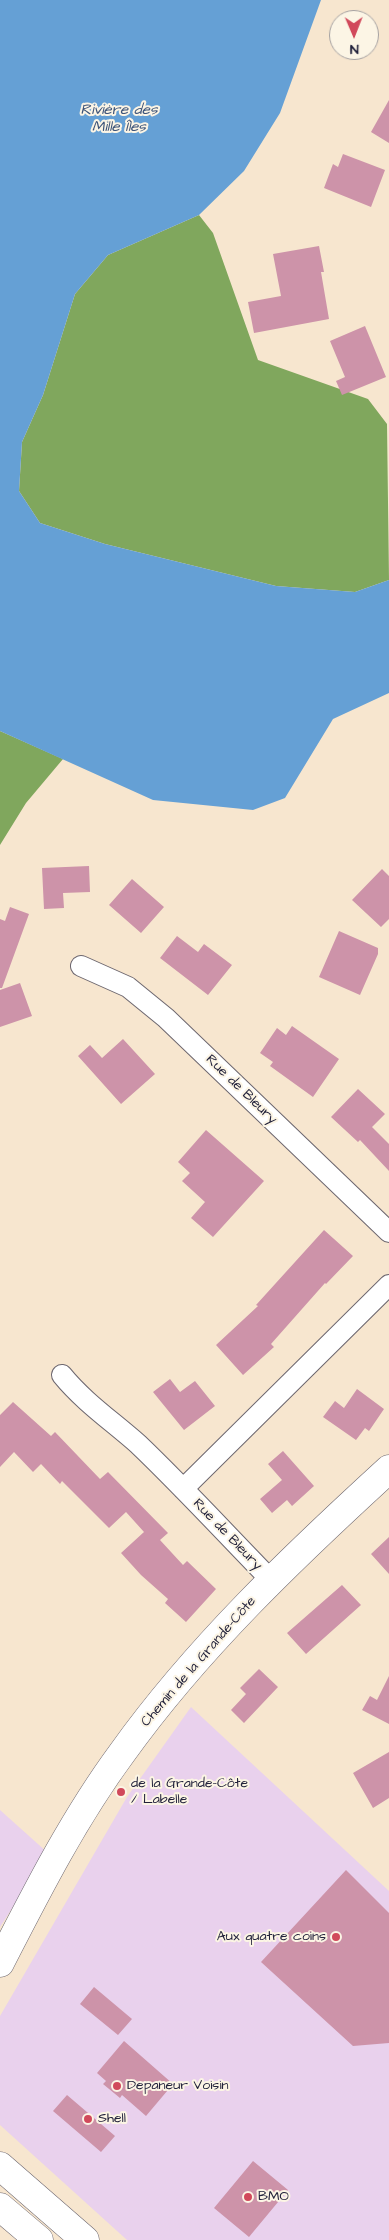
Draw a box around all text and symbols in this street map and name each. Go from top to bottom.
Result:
north arrow [329,10,379,60]
text: N [350,39,359,59]
water label: Rivière des Mille Îles [81,102,157,137]
street label: Rue de Bleury [202,1052,280,1128]
street label: Rue de Bleury [189,1496,265,1574]
street label: Chemin de la Grande-Côte [138,1593,260,1731]
place label: de la Grande-Côte / Labelle [131,1776,248,1808]
marker: de la Grande-Côte / Labelle [115,1786,127,1798]
place label: Aux quatre coins [217,1929,326,1945]
marker: Aux quatre coins [330,1931,342,1943]
place label: Depaneur Voisin [127,2078,228,2094]
marker: Depaneur Voisin [111,2080,123,2092]
place label: Shell [98,2111,126,2127]
marker: Shell [82,2113,94,2125]
place label: BMO [258,2189,289,2205]
marker: BMO [242,2191,254,2203]

